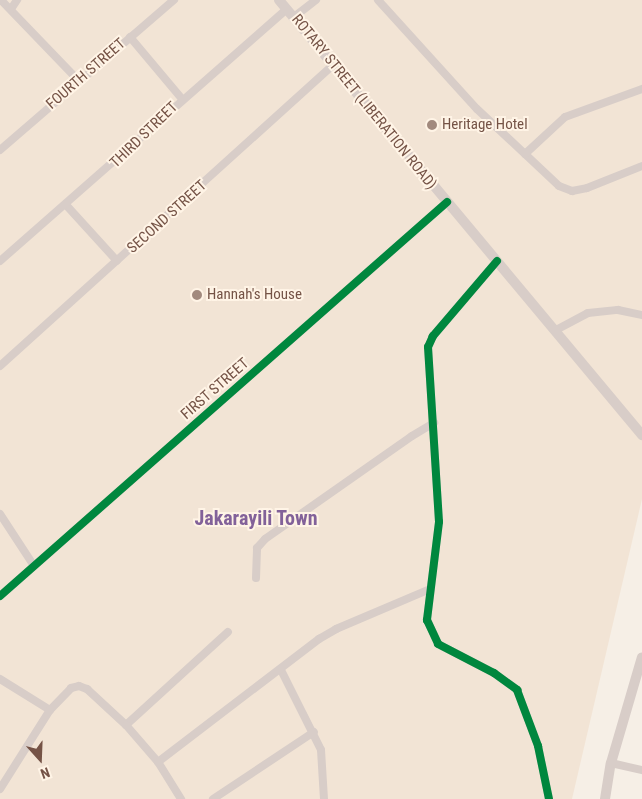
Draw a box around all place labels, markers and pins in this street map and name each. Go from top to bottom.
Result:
place label: Heritage Hotel [442,116,528,134]
marker: Heritage Hotel [426,119,438,131]
place label: Hannah's House [207,286,302,304]
marker: Hannah's House [191,289,203,301]

